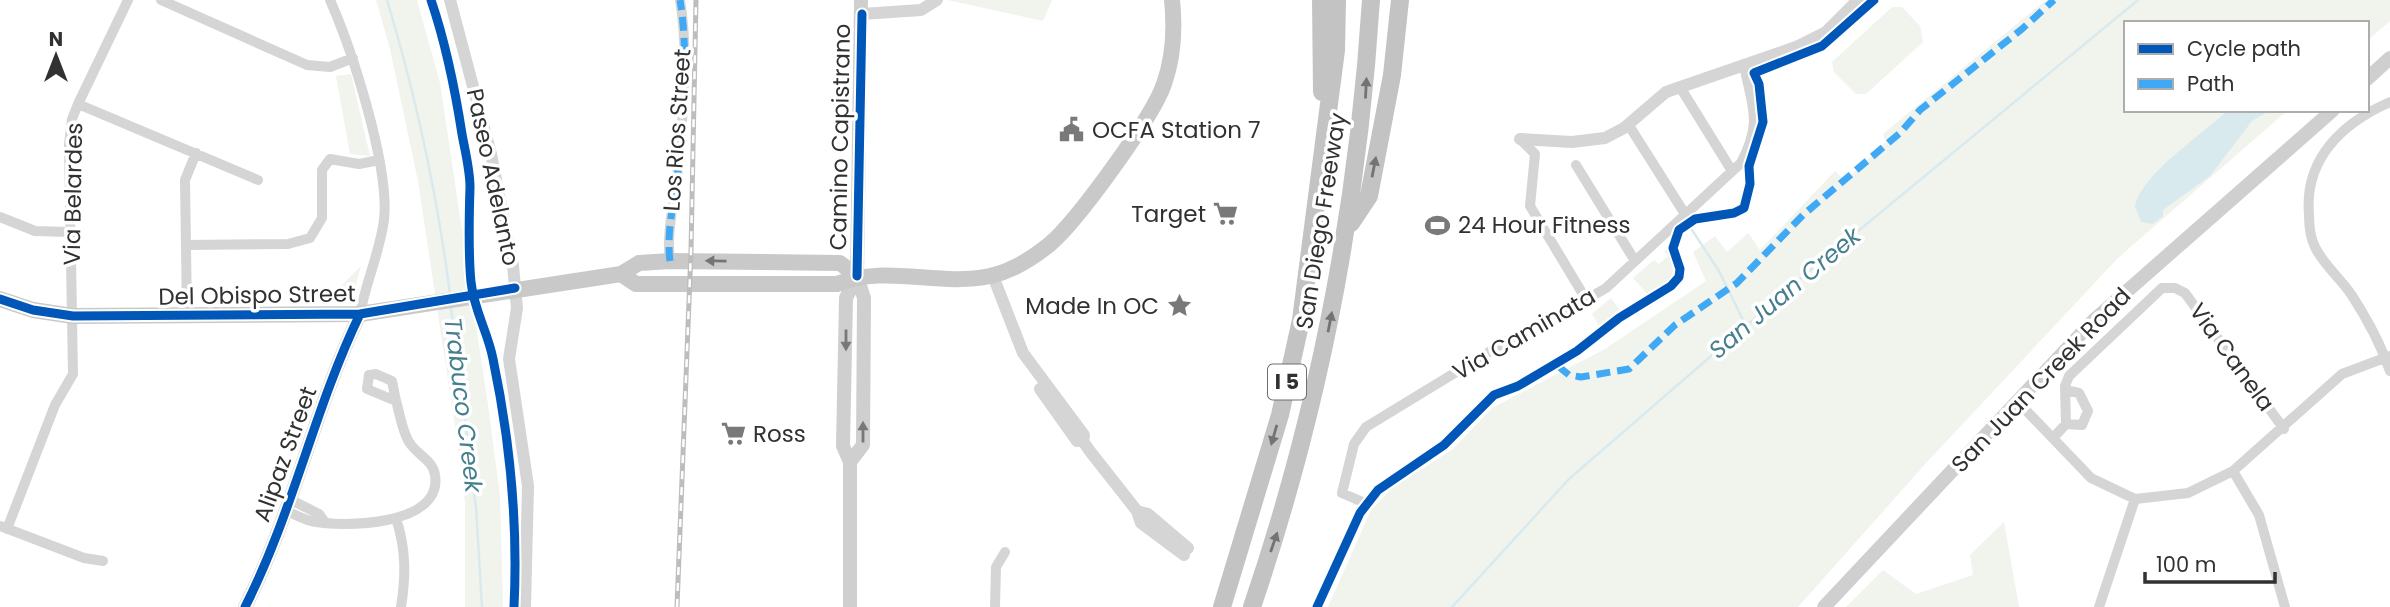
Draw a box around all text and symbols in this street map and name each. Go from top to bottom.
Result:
north arrow [21,21,91,91]
legend [2124,21,2369,112]
street label: Camino Capistrano [822,23,858,251]
text: N [49,26,63,53]
text: Cycle path [2187,34,2301,63]
street label: Los Rios Street [655,48,699,212]
text: Path [2187,69,2234,98]
one-way arrow [1360,77,1371,99]
street label: Paseo Adelanto [459,85,527,269]
street label: San Diego Freeway [1288,111,1354,331]
place label: OCFA Station 7 [1092,114,1261,146]
public building icon: OCFA Station 7 [1058,116,1086,144]
street label: Via Belardes [56,122,90,266]
one-way arrow [1369,156,1380,178]
place label: Target [1131,198,1206,230]
supermarket icon: Target [1212,200,1240,228]
place label: 24 Hour Fitness [1458,209,1631,241]
sports icon: 24 Hour Fitness [1424,211,1452,239]
water label: San Juan Creek [1702,218,1869,366]
one-way arrow [705,255,727,267]
street label: Del Obispo Street [158,277,356,313]
street label: Via Caminata [1447,280,1601,388]
street label: San Juan Creek Road [1944,280,2138,480]
place label: Made In OC [1025,290,1159,322]
place icon: Made In OC [1165,292,1193,320]
street label: Via Canela [2182,296,2282,418]
one-way arrow [1325,311,1336,333]
water label: Trabuco Creek [436,315,491,496]
one-way arrow [840,330,852,352]
road number: I 5 [1268,364,1306,400]
street label: Alipaz Street [246,382,324,526]
place label: Ross [753,418,806,450]
supermarket icon: Ross [719,420,747,448]
one-way arrow [857,421,869,443]
one-way arrow [1268,425,1279,447]
one-way arrow [1269,532,1280,553]
scale bar [2145,540,2274,584]
text: 100 m [2156,550,2216,579]

